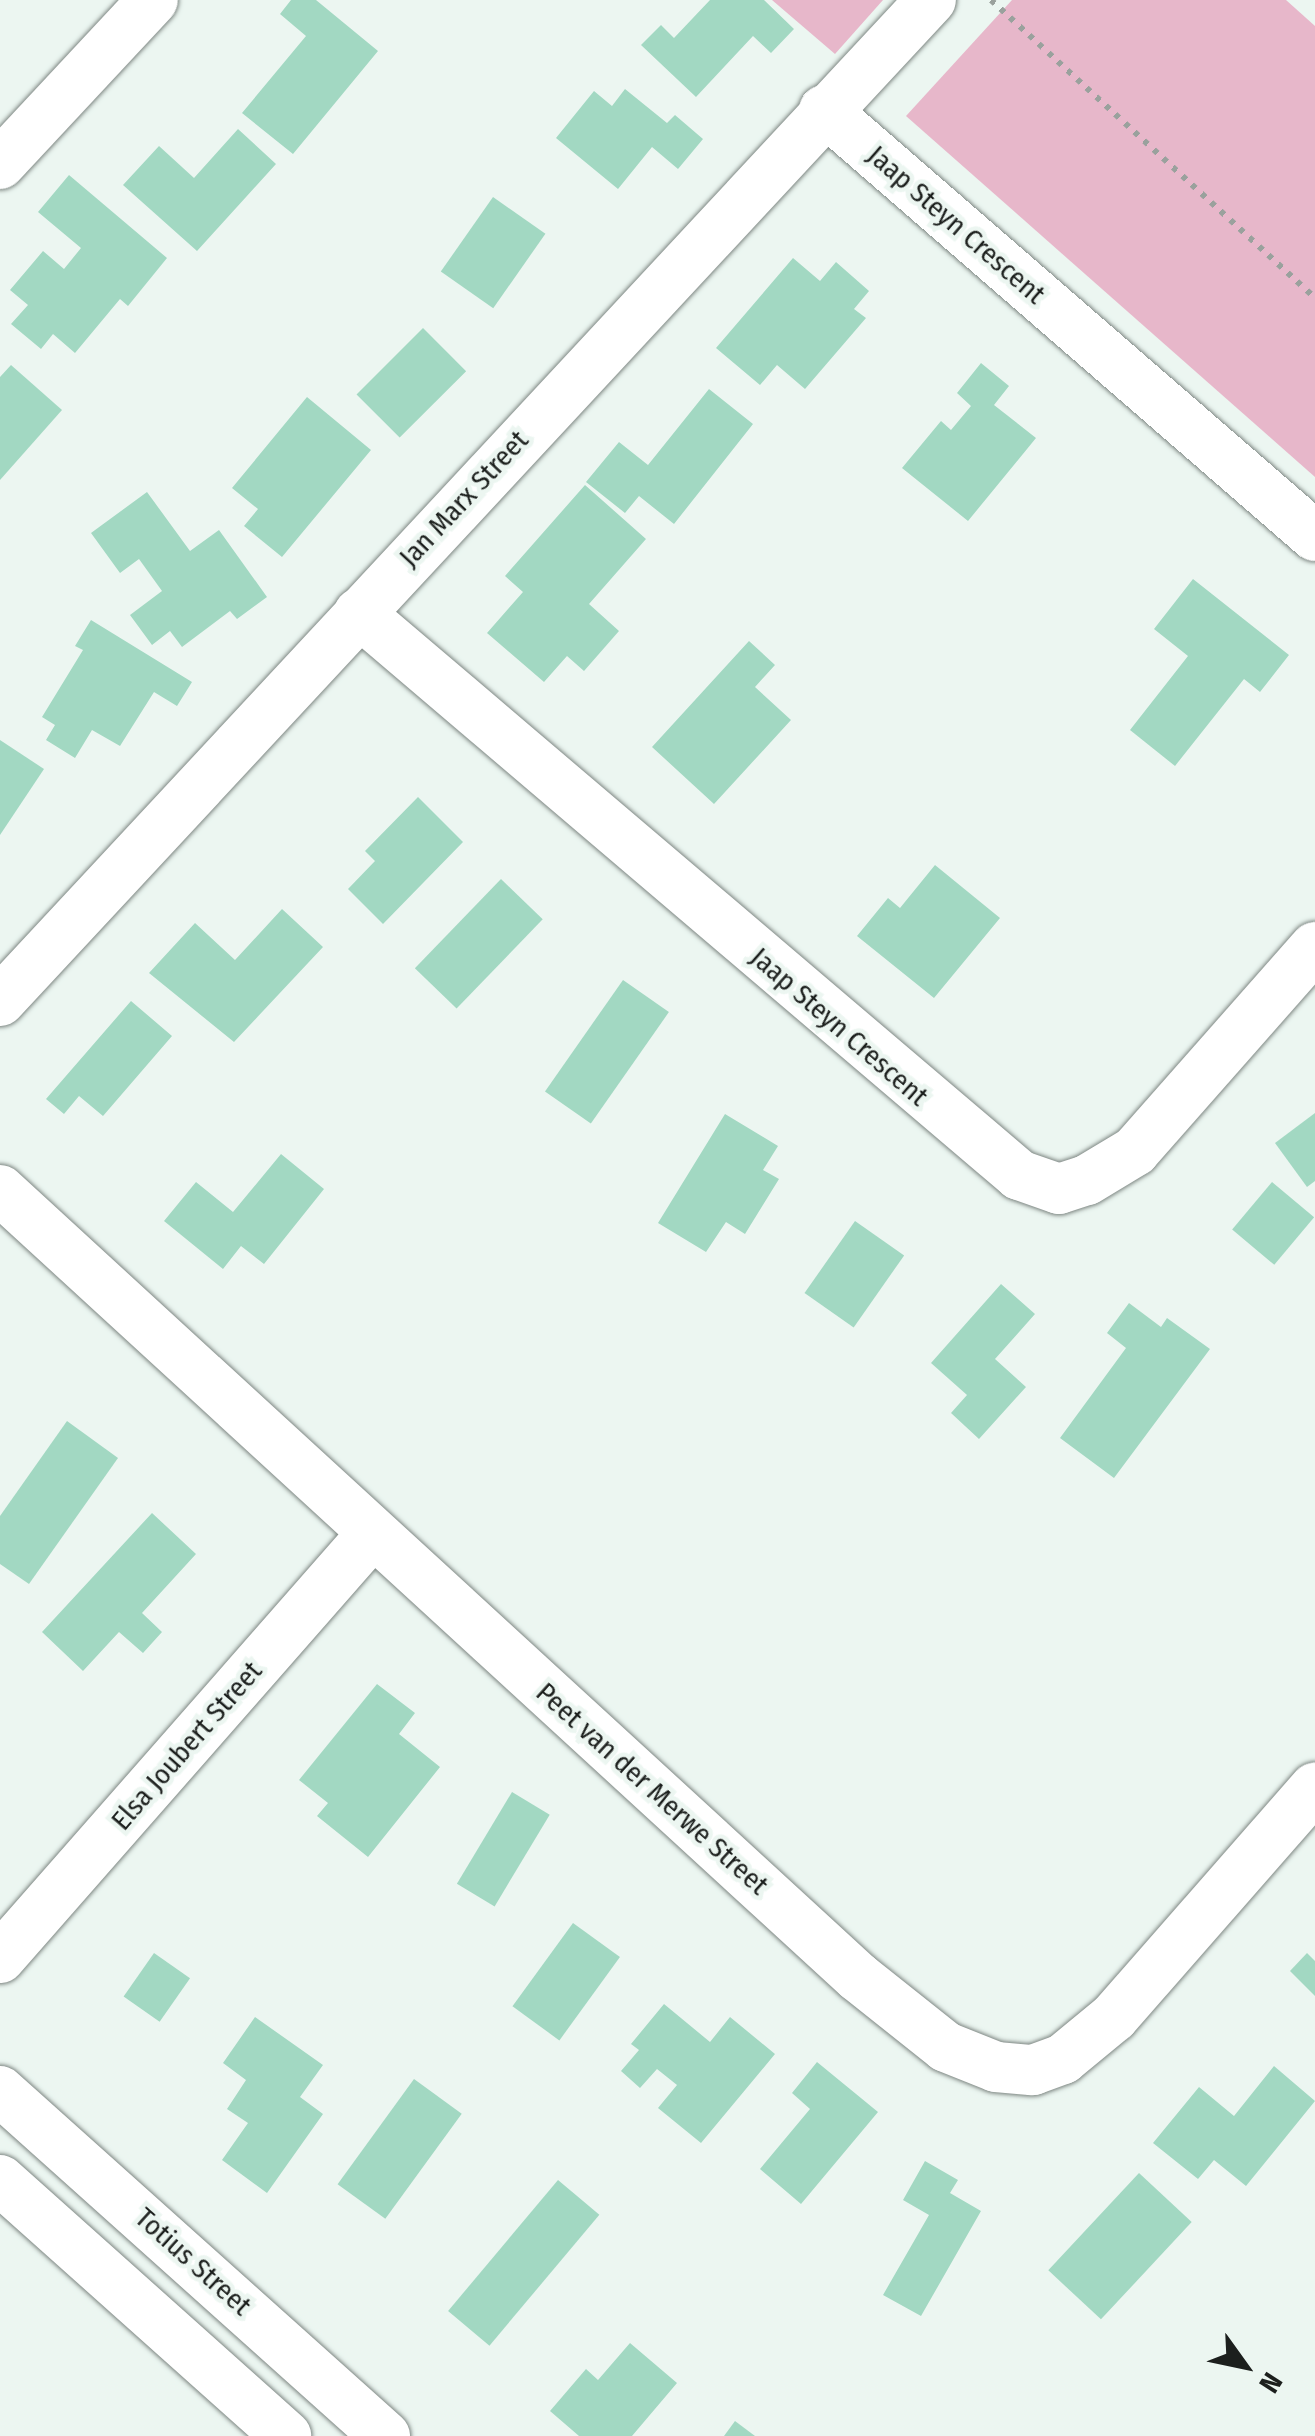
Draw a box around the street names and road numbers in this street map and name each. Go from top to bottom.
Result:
street label: Jaap Steyn Crescent [860,139,1052,311]
street label: Jan Marx Street [392,424,536,574]
street label: Jaap Steyn Crescent [743,941,935,1113]
street label: Elsa Joubert Street [105,1655,269,1837]
street label: Peet van der Merwe Street [529,1676,775,1902]
street label: Totius Street [128,2201,258,2323]

